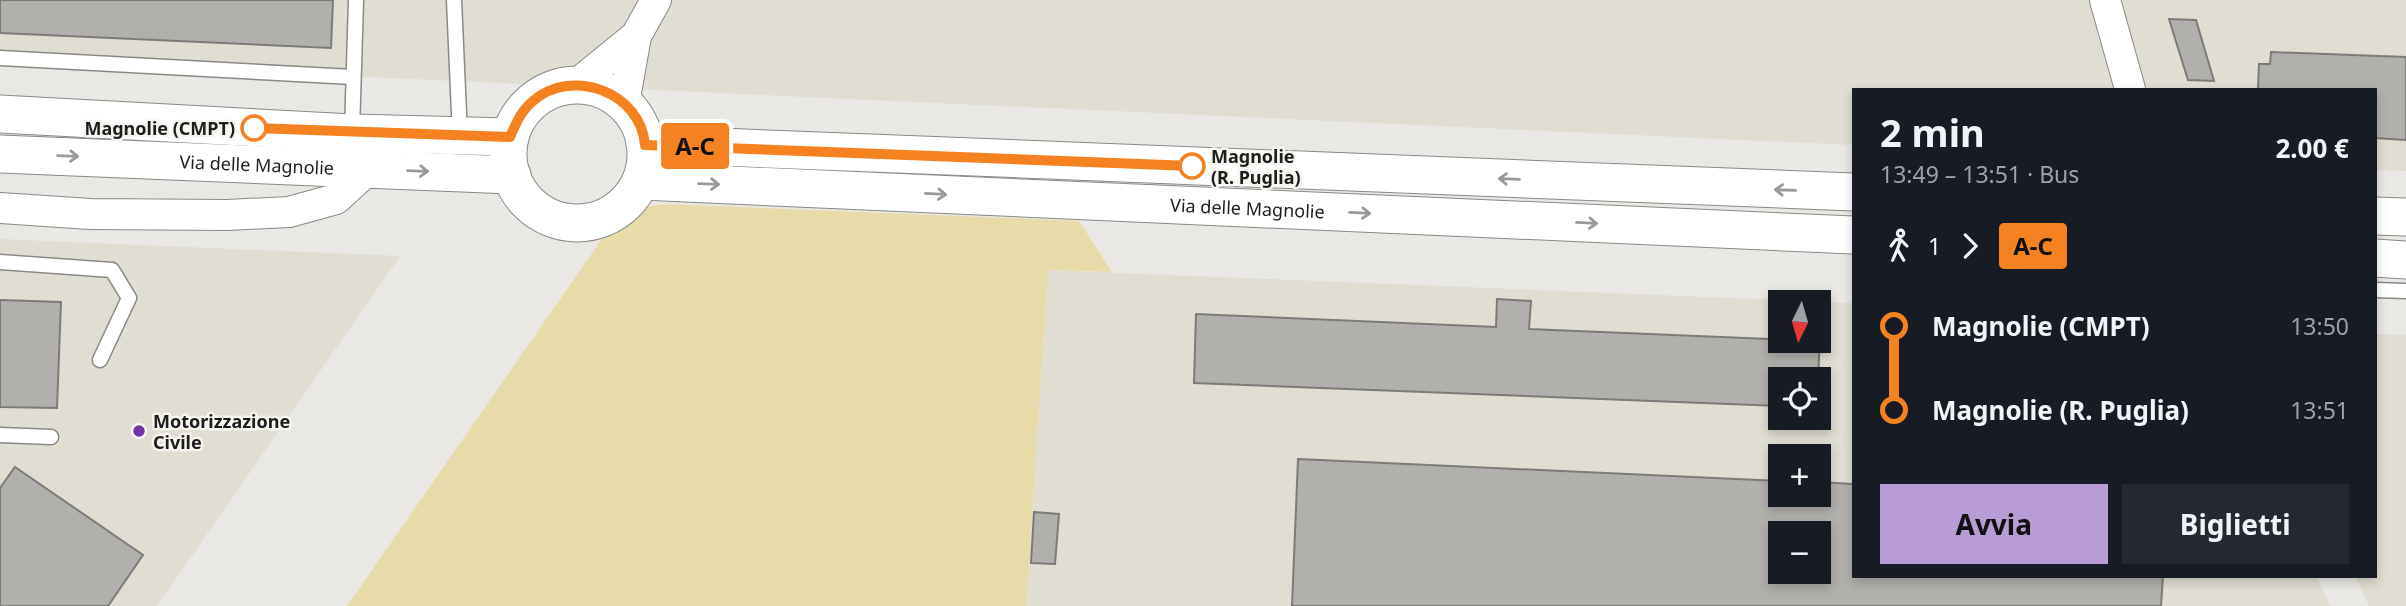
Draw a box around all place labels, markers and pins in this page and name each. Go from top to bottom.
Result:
marker: Magnolie (CMPT) [241,115,267,141]
place label: Magnolie (CMPT) [84,116,235,140]
place label: Magnolie (R. Puglia) [1211,144,1301,189]
marker: Magnolie (R. Puglia) [1179,153,1205,179]
place label: Motorizzazione Civile [153,409,290,454]
marker: Motorizzazione Civile [131,423,147,439]

